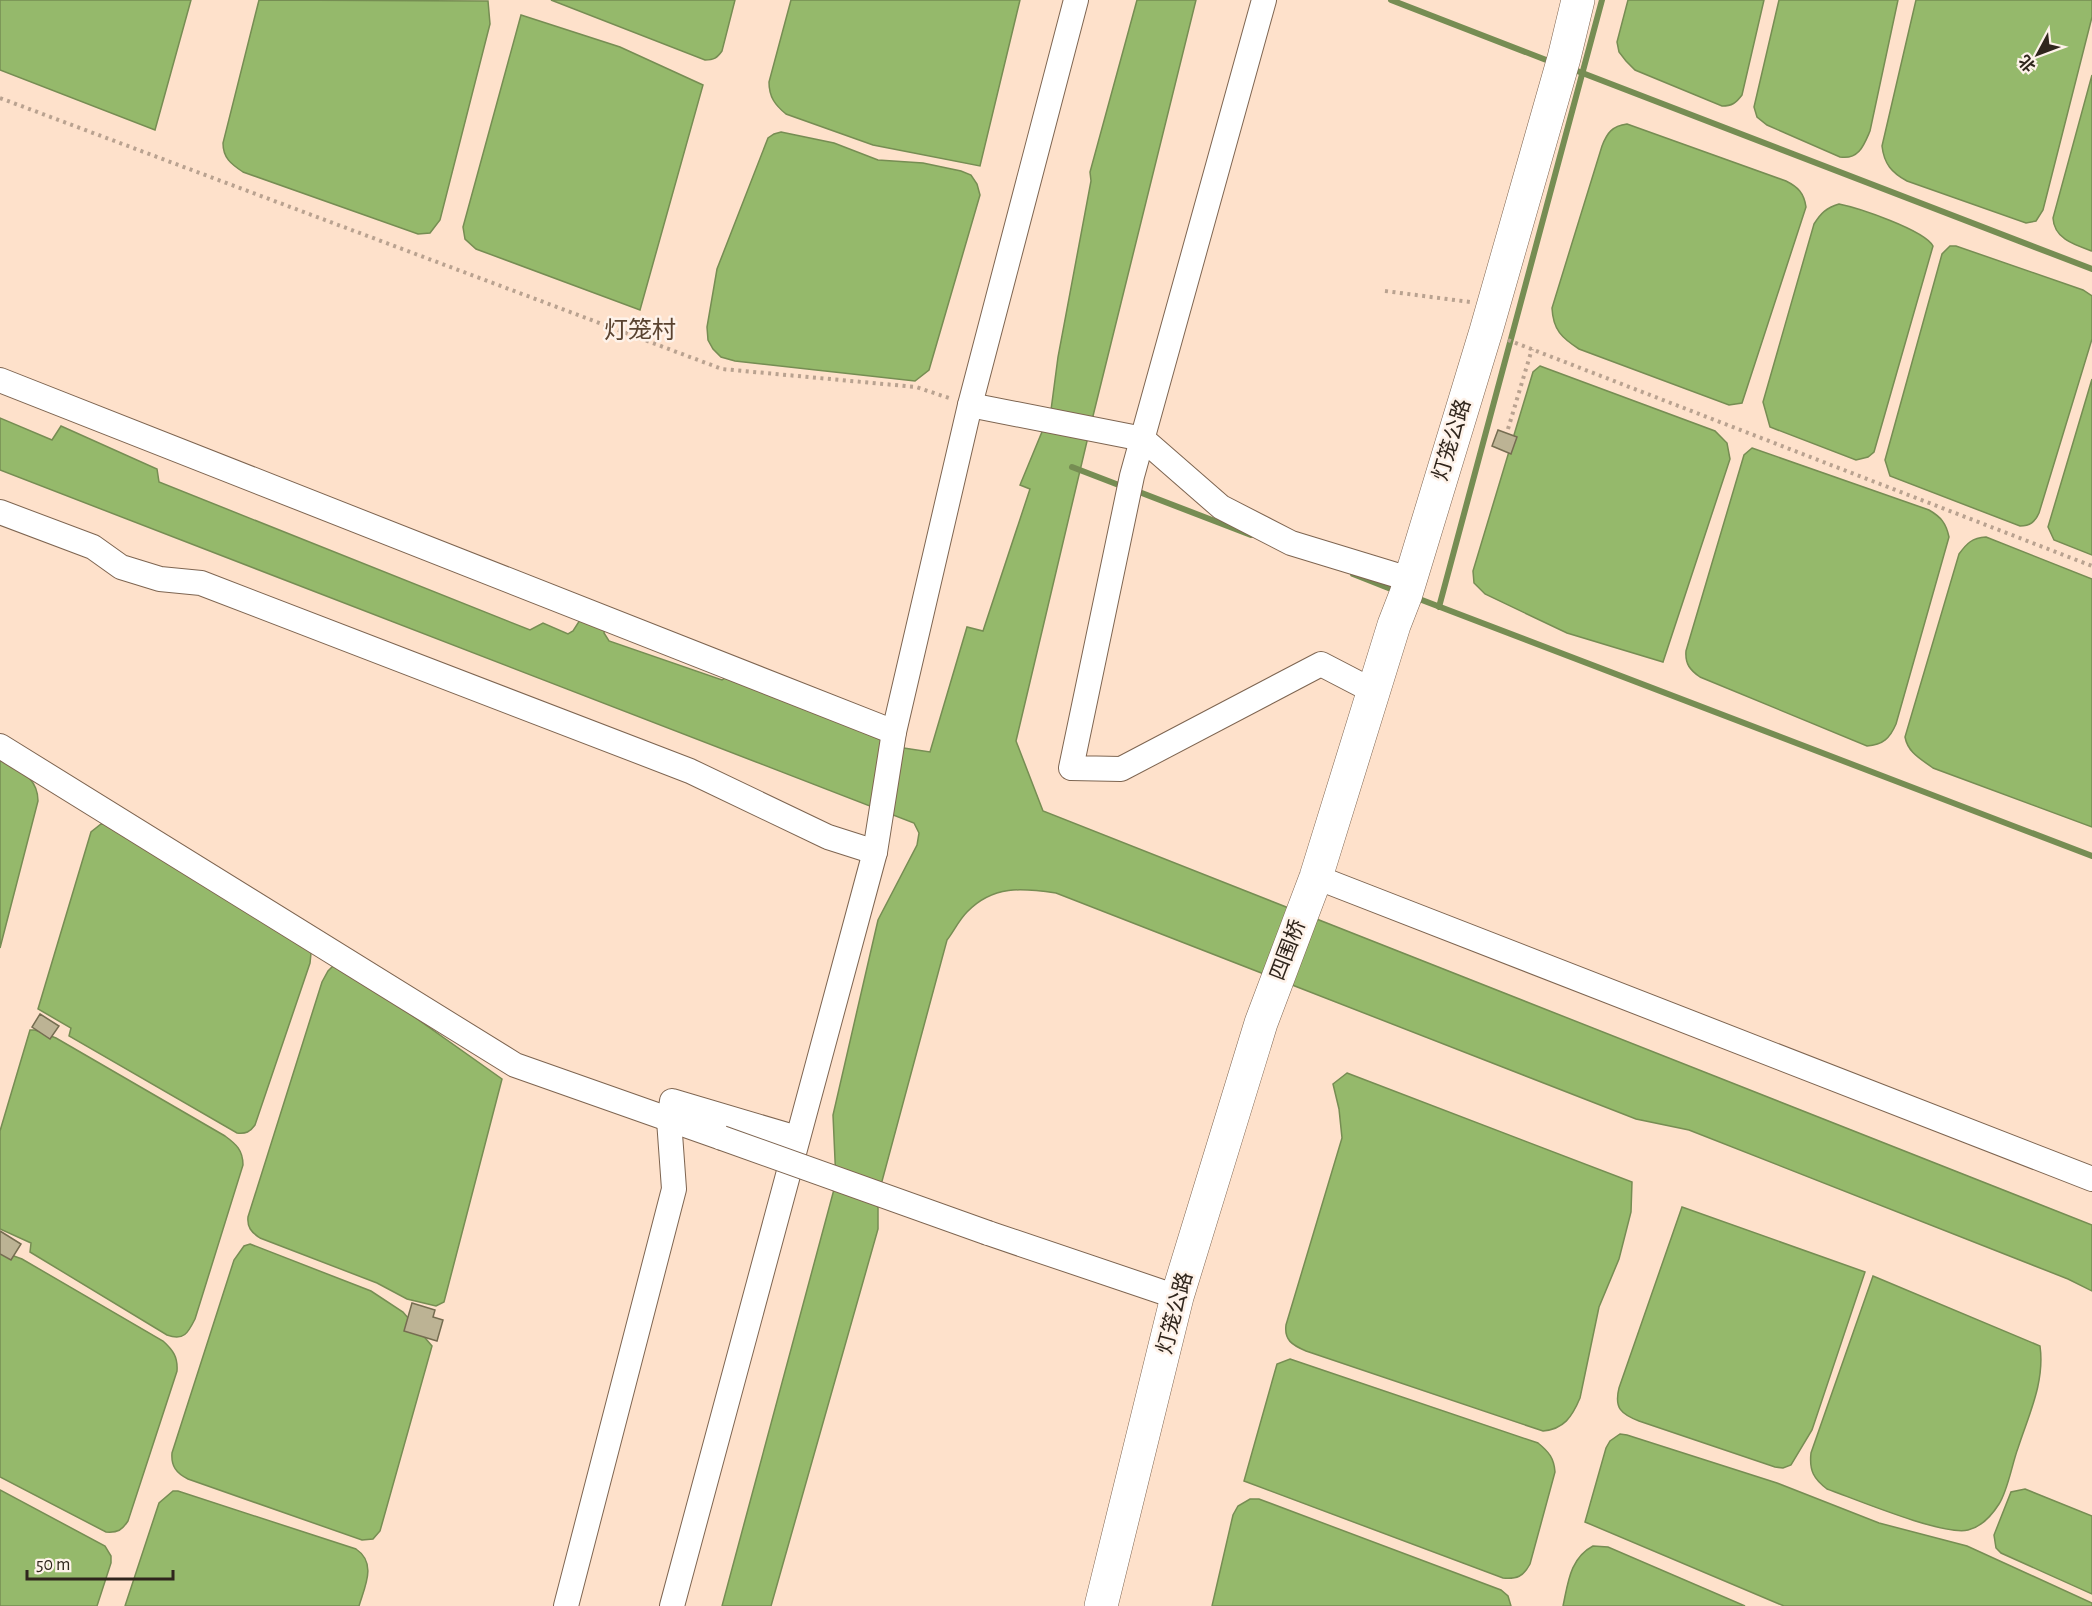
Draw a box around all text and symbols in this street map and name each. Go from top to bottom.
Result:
north arrow [2008,24,2068,84]
text: 北 [2015,52,2039,75]
district label: 灯笼村 [604,317,676,343]
street label: 灯笼公路 [1429,396,1474,483]
street label: 四围桥 [1266,916,1309,983]
street label: 灯笼公路 [1153,1269,1196,1356]
scale bar [27,1543,172,1581]
text: 50 m [36,1556,70,1574]

